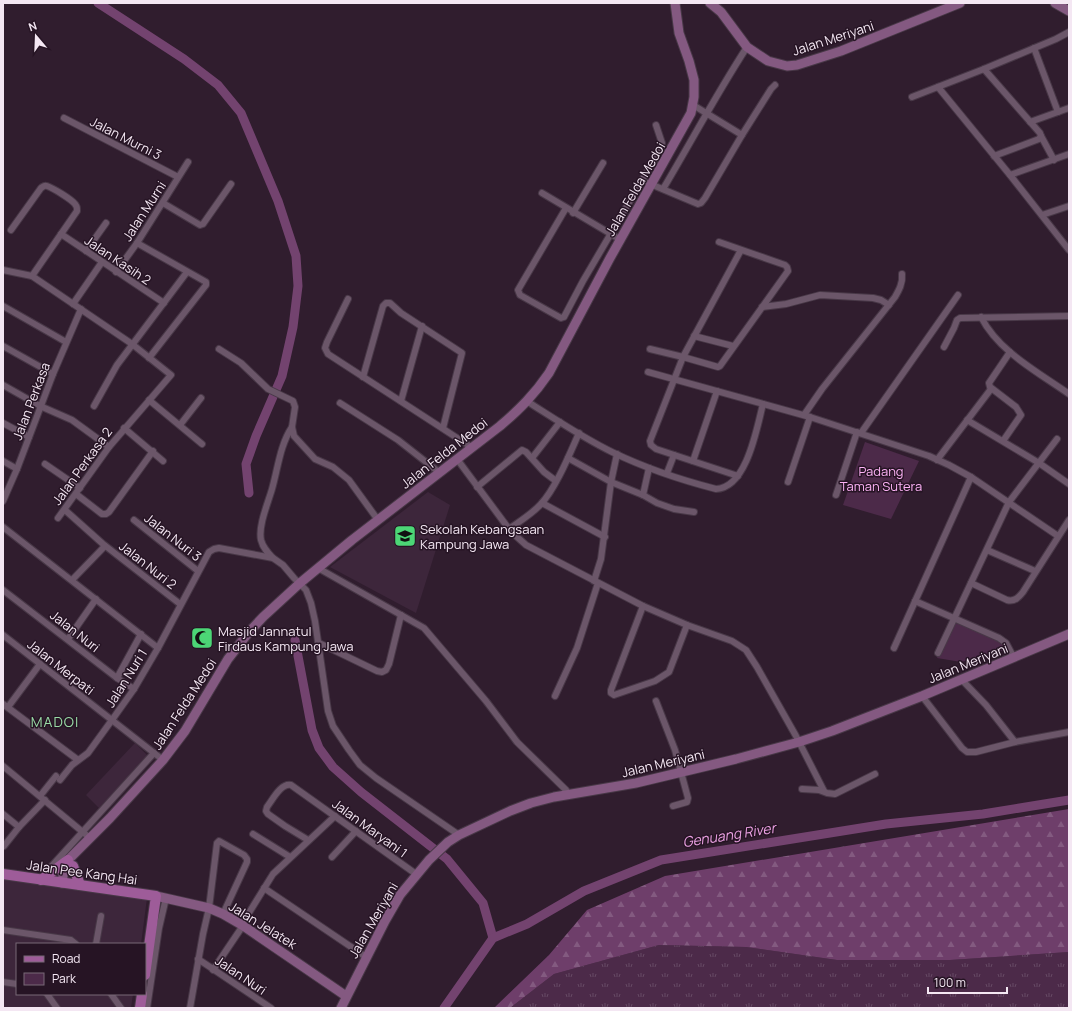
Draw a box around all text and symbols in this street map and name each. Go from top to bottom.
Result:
north arrow [16,16,56,56]
street label: Jalan Meriyani [790,16,876,60]
text: N [26,18,39,34]
street label: Jalan Murni 3 [87,112,165,164]
street label: Jalan Felda Medoi [601,139,669,239]
street label: Jalan Murni [118,178,170,244]
street label: Jalan Kasih 2 [81,231,155,289]
street label: Jalan Perkasa [8,360,54,442]
street label: Jalan Felda Medoi [397,413,491,493]
street label: Jalan Perkasa 2 [48,424,116,508]
park label: Padang Taman Sutera [840,462,922,495]
street label: Jalan Nuri 3 [141,509,205,565]
place label: Sekolah Kebangsaan Kampung Jawa [420,520,544,553]
school or university icon: Sekolah Kebangsaan Kampung Jawa [392,523,418,549]
street label: Jalan Nuri 2 [116,537,180,593]
street label: Jalan Nuri [47,606,103,656]
place label: Masjid Jannatul Firdaus Kampung Jawa [218,622,353,655]
mosque icon: Masjid Jannatul Firdaus Kampung Jawa [189,625,215,651]
street label: Jalan Merpati [24,635,98,699]
street label: Jalan Meriyani [925,639,1011,687]
street label: Jalan Nuri 1 [101,645,151,711]
street label: Jalan Felda Medoi [148,655,220,753]
district label: MADOI [31,712,79,731]
street label: Jalan Meriyani [620,745,706,781]
street label: Jalan Maryani 1 [329,795,411,861]
water label: Genuang River [681,817,779,851]
street label: Jalan Pee Kang Hai [26,855,138,889]
street label: Jalan Meriyani [344,879,402,961]
street label: Jalan Jelatek [226,897,301,953]
legend [16,943,146,995]
text: Road [52,950,80,967]
street label: Jalan Nuri [212,951,270,999]
scale bar [928,969,1007,995]
text: Park [52,970,77,987]
text: 100 m [934,974,966,991]

